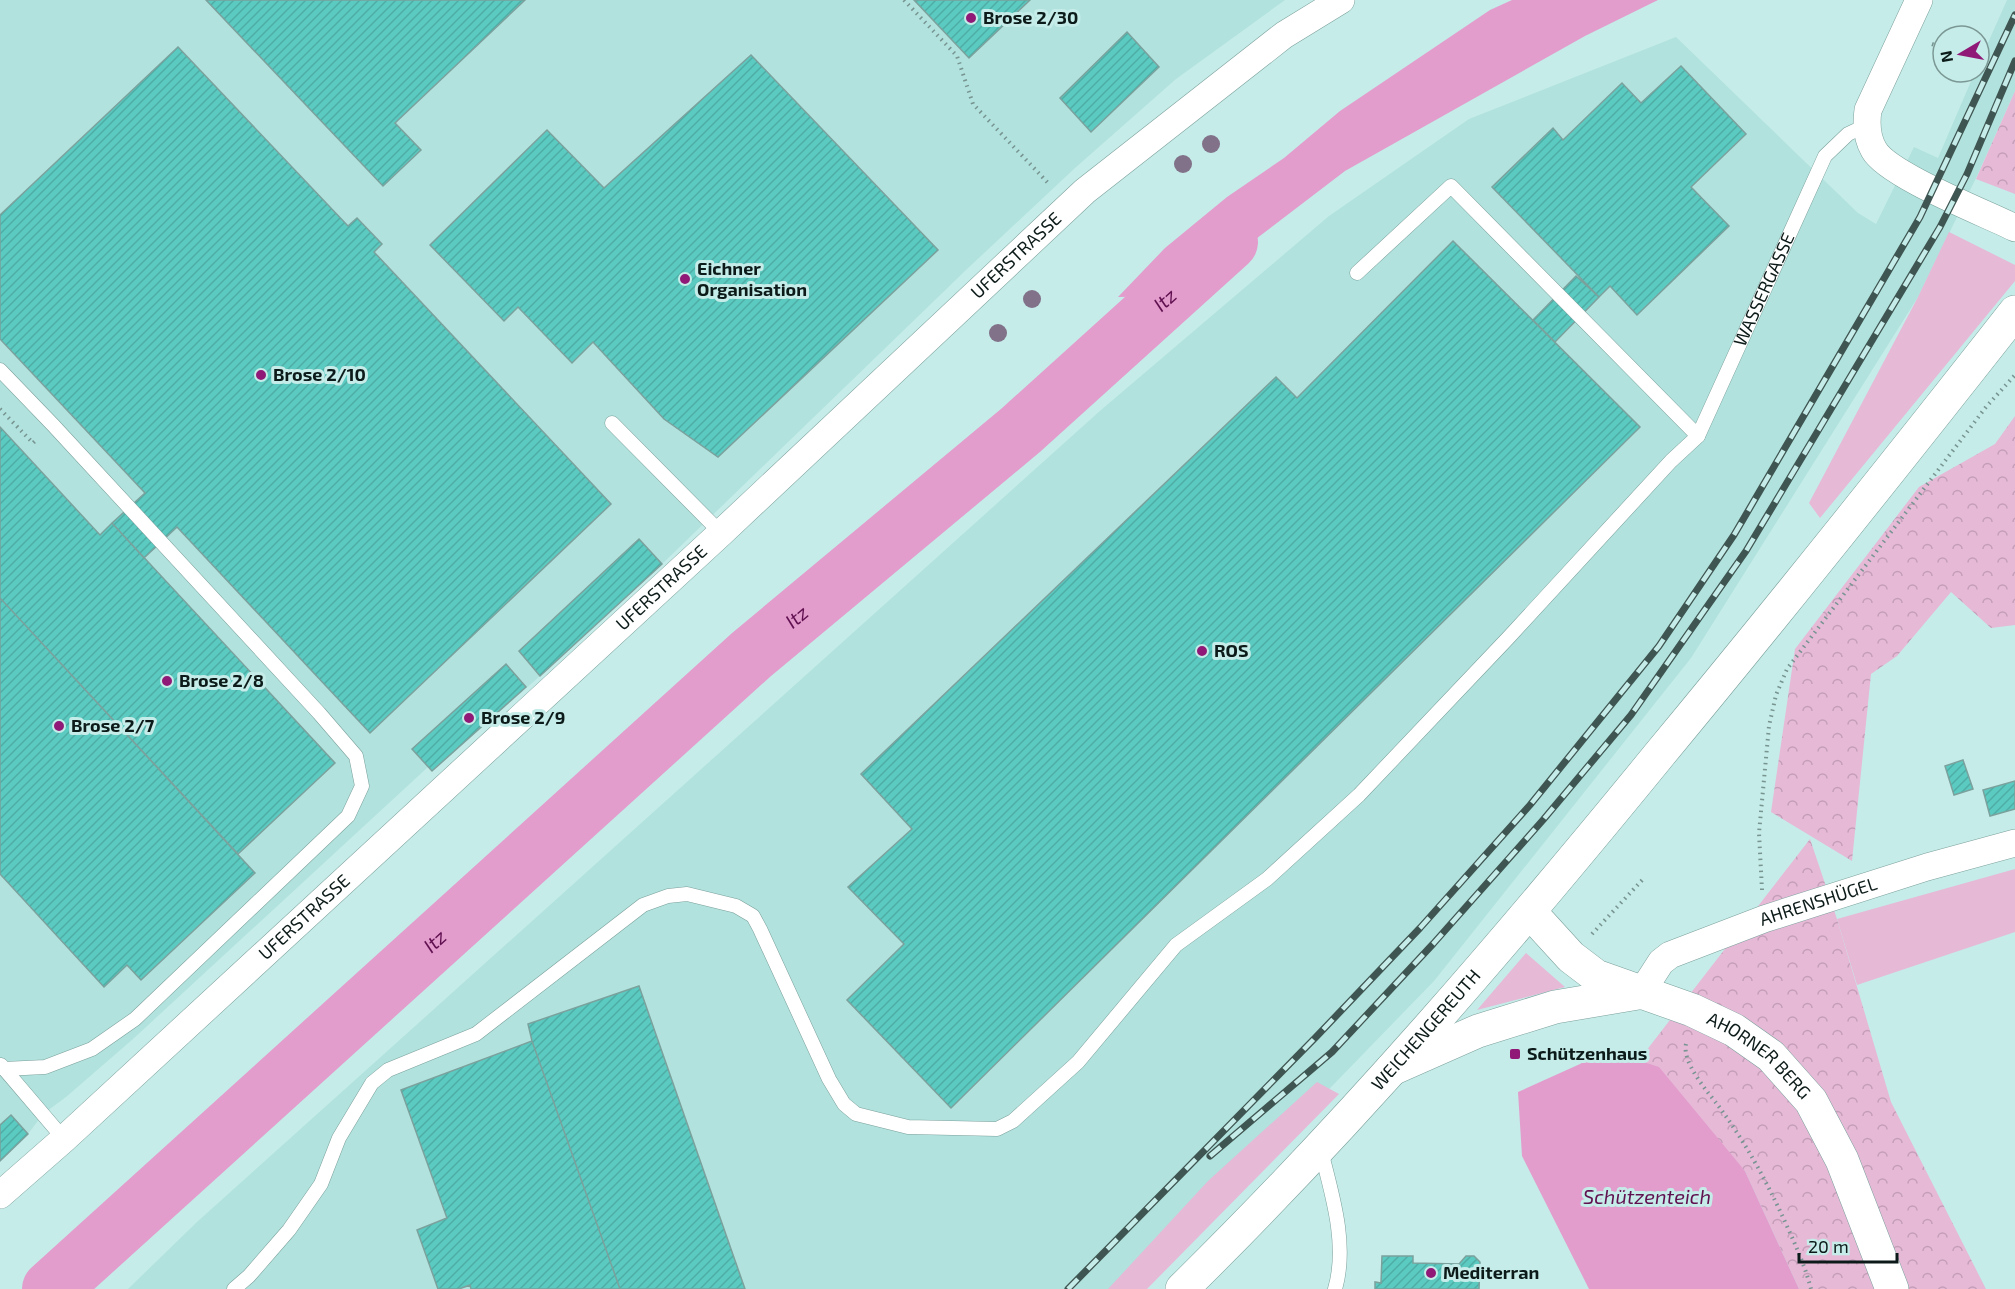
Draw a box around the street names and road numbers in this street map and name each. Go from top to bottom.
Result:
street label: UFERSTRASSE [966,207,1065,303]
street label: WASSERGASSE [1728,229,1799,349]
street label: UFERSTRASSE [611,540,711,635]
street label: UFERSTRASSE [254,869,354,964]
street label: AHRENSHÜGEL [1757,872,1879,930]
street label: WEICHENGEREUTH [1366,964,1485,1094]
street label: AHORNER BERG [1704,1007,1816,1103]

